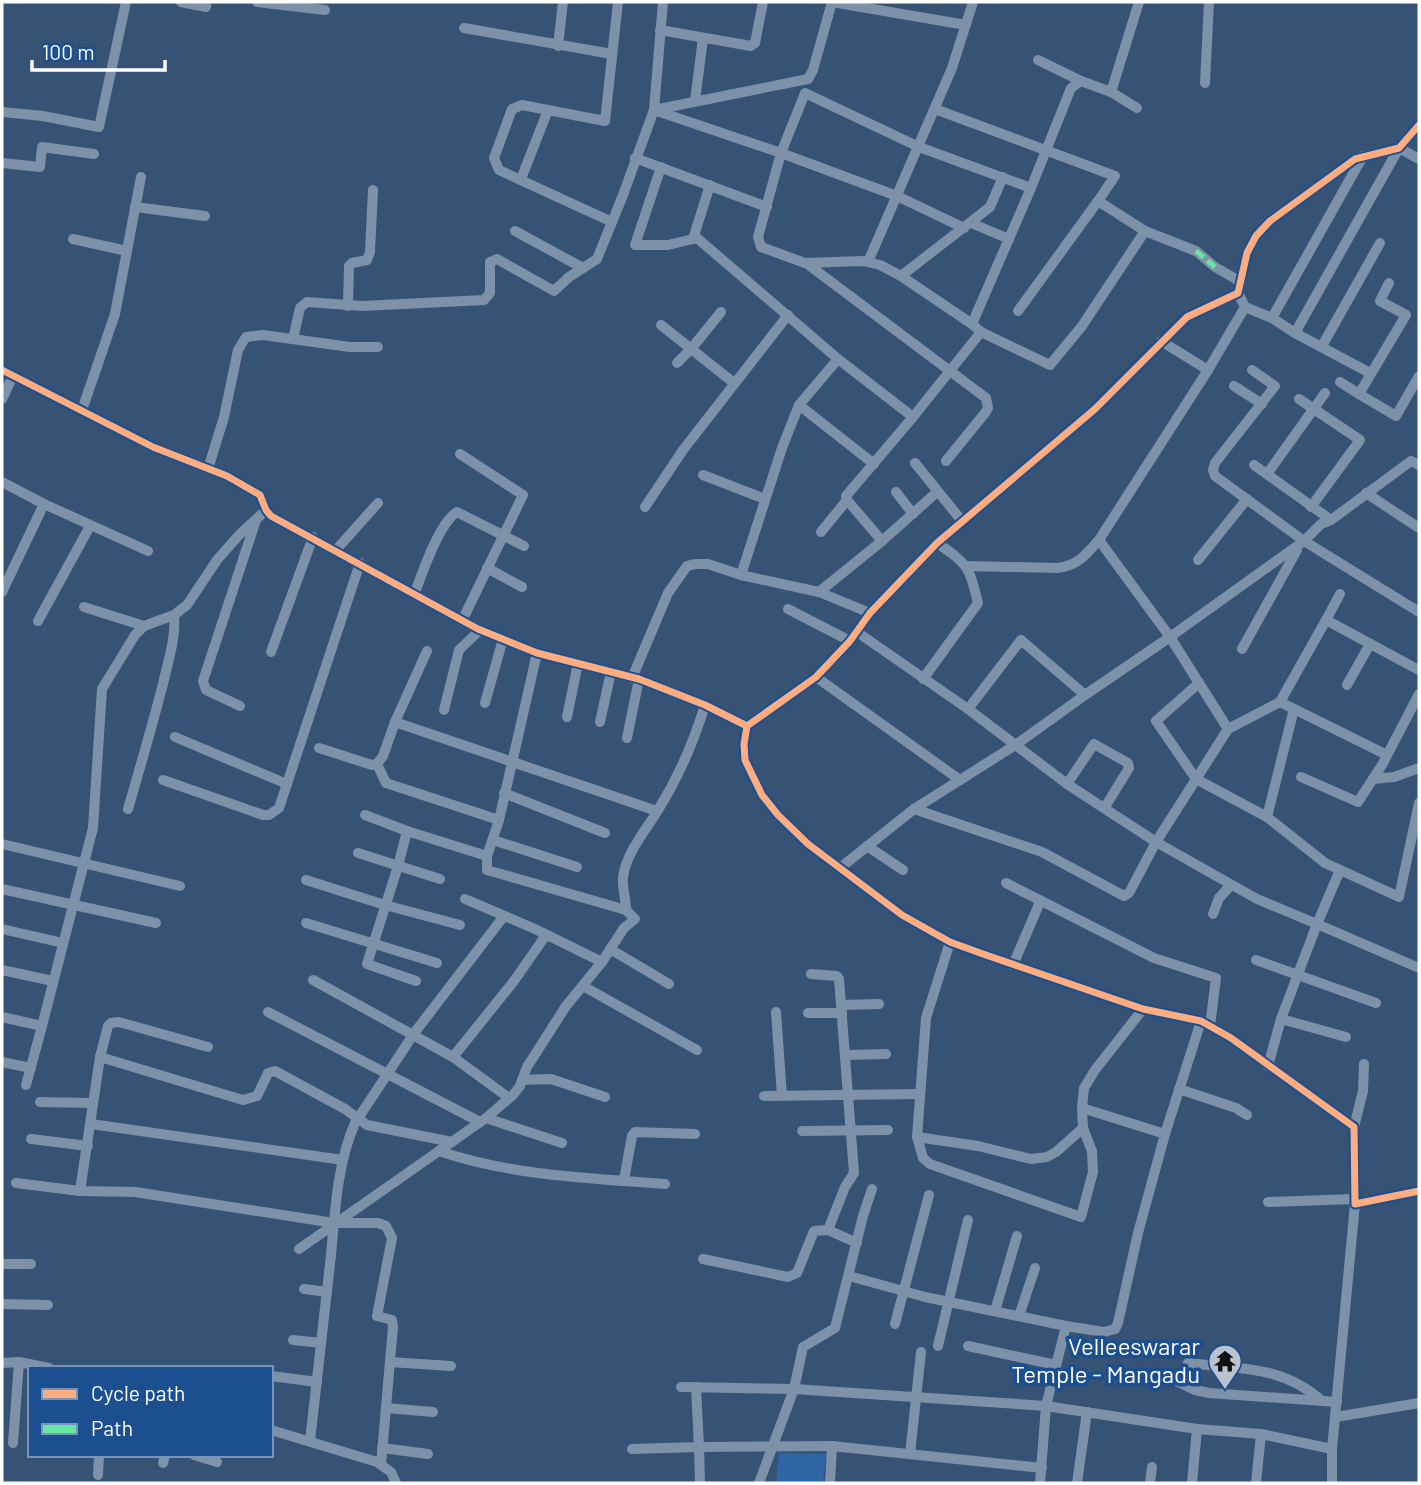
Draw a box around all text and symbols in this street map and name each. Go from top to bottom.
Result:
scale bar [32,28,164,72]
text: 100 m [42,39,95,64]
place label: Velleeswarar Temple - Mangadu [1011,1331,1200,1388]
temple icon: Velleeswarar Temple - Mangadu [1206,1342,1244,1391]
legend [28,1366,273,1457]
text: Cycle path [91,1380,185,1405]
text: Path [91,1415,133,1440]

